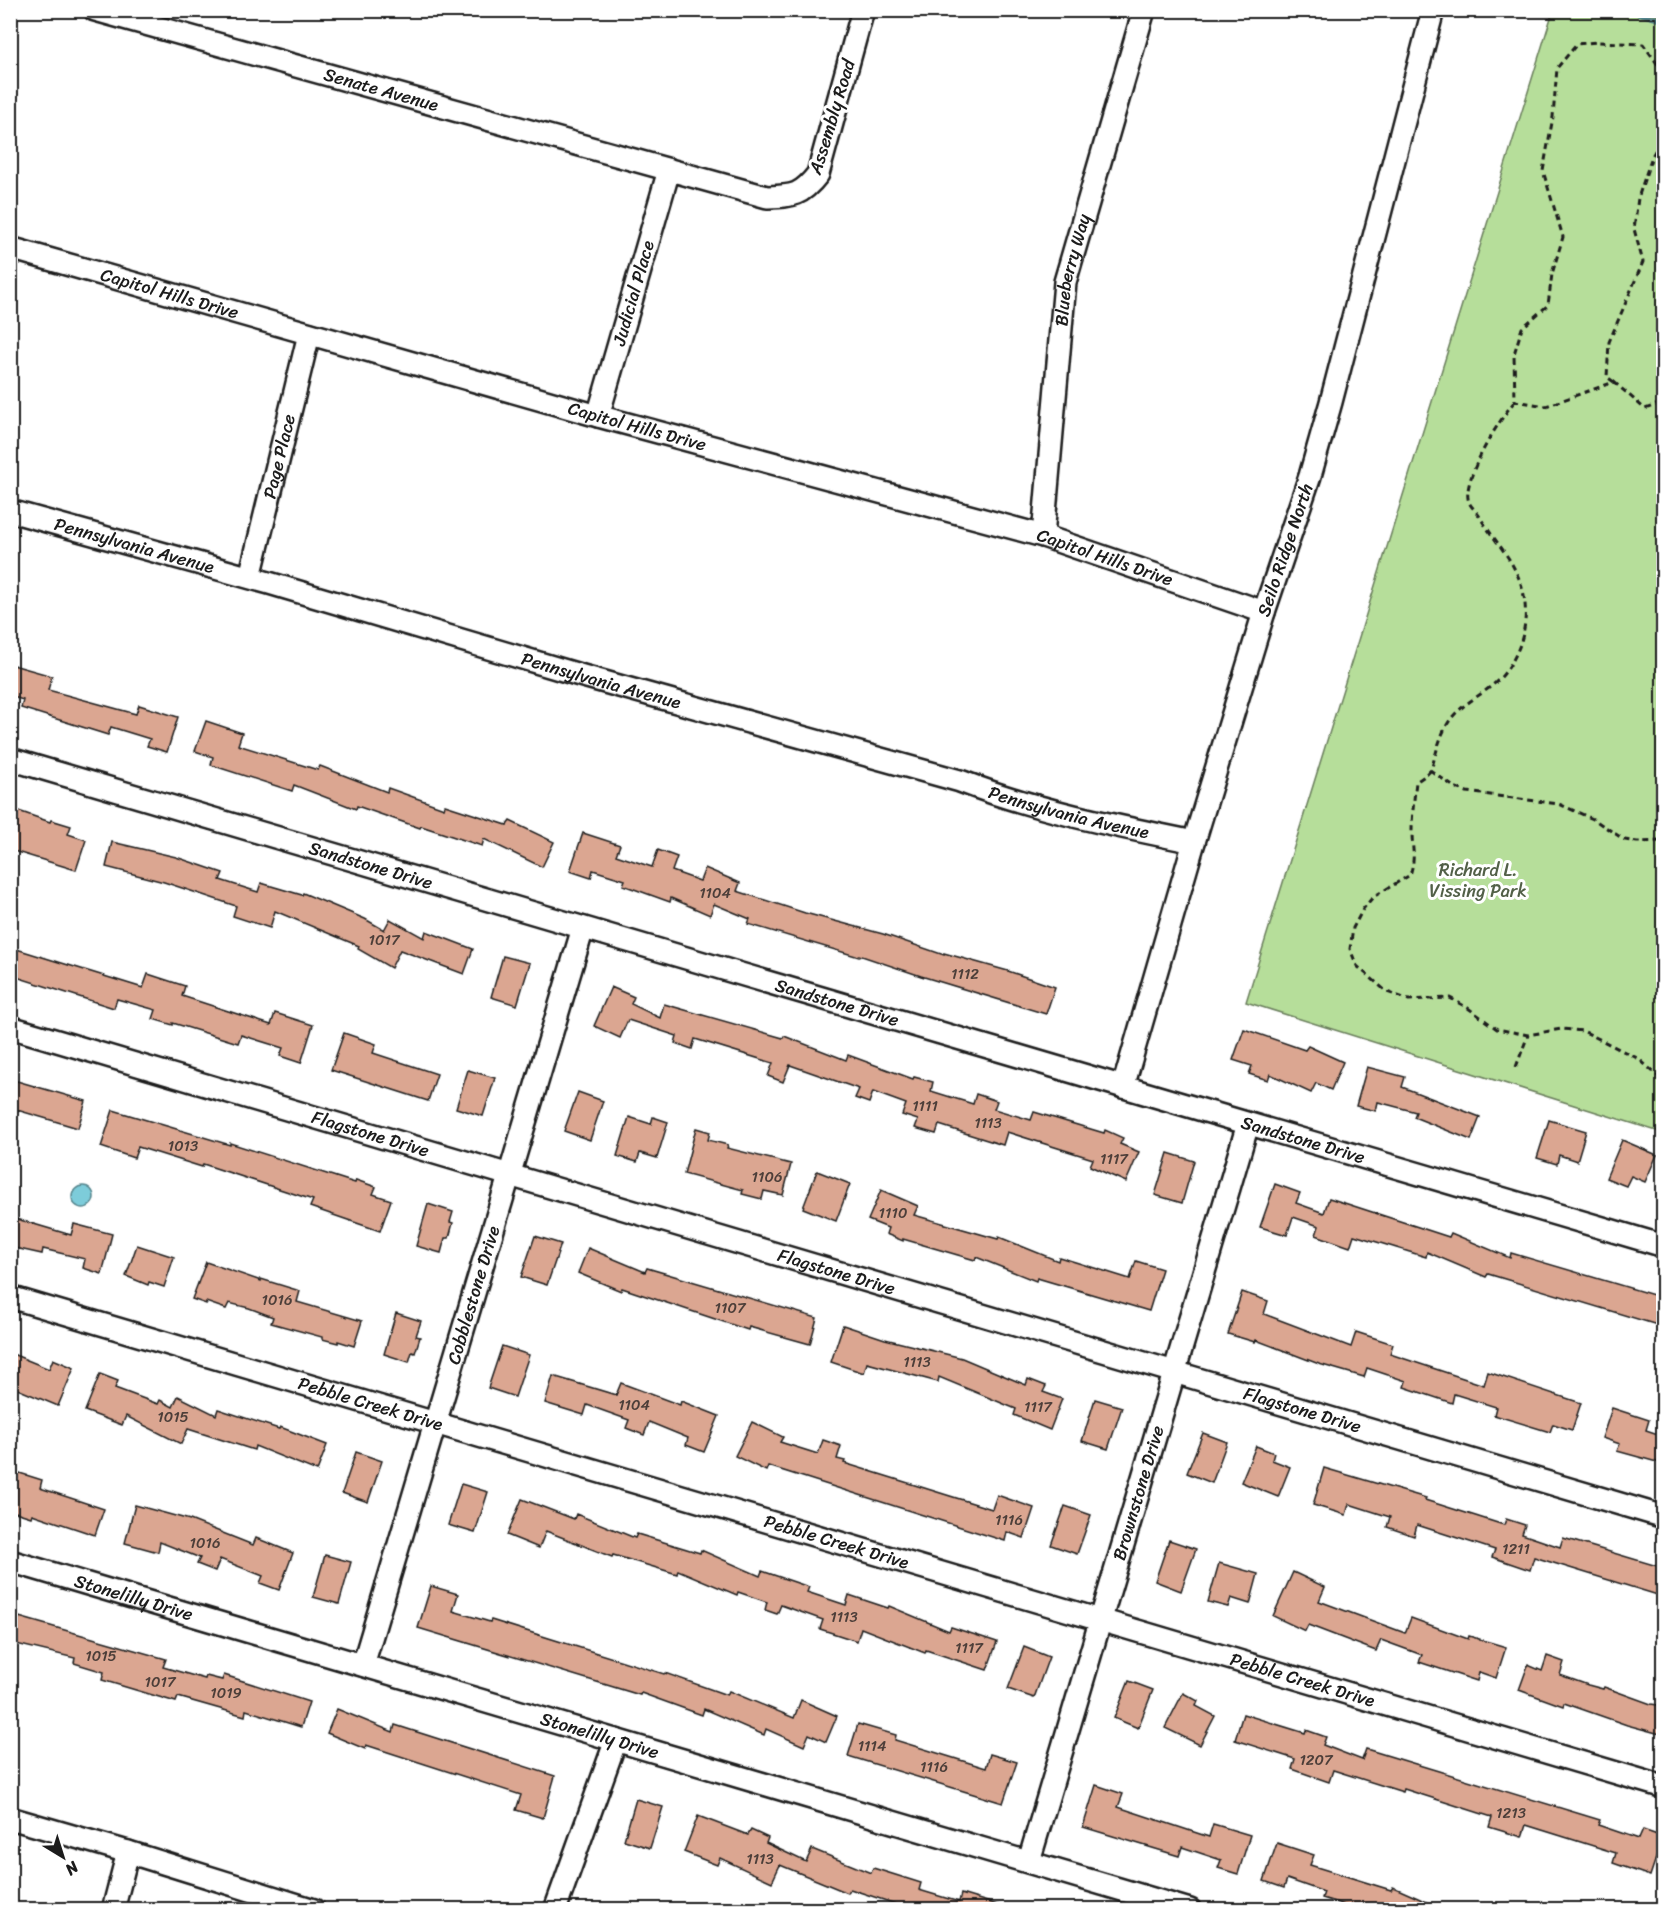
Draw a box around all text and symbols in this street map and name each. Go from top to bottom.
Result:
street label: Assembly Road [799,54,865,180]
street label: Senate Avenue [320,58,443,121]
street label: Blueberry Way [1045,209,1100,328]
street label: Judicial Place [603,236,664,350]
street label: Capitol Hills Drive [97,259,242,329]
street label: Capitol Hills Drive [564,392,710,461]
street label: Page Place [254,411,305,502]
street label: Seilo Ridge North [1248,479,1322,621]
street label: Pennsylvania Avenue [51,508,218,583]
street label: Capitol Hills Drive [1033,519,1177,596]
street label: Pennsylvania Avenue [517,643,685,719]
street label: Pennsylvania Avenue [984,776,1152,848]
street label: Sandstone Drive [305,832,437,899]
park label: Richard L. Vissing Park [1429,854,1527,907]
house number: 1104 [699,880,731,906]
house number: 1017 [369,927,401,953]
house number: 1112 [951,961,979,987]
street label: Sandstone Drive [771,969,903,1036]
house number: 1111 [912,1093,938,1119]
street label: Flagstone Drive [308,1101,433,1166]
street label: Sandstone Drive [1237,1106,1369,1173]
house number: 1113 [974,1110,1002,1136]
house number: 1013 [168,1133,198,1159]
house number: 1117 [1100,1146,1129,1172]
house number: 1106 [752,1164,782,1190]
house number: 1110 [879,1200,907,1226]
street label: Cobblestone Drive [438,1222,509,1368]
street label: Flagstone Drive [774,1239,899,1304]
house number: 1016 [262,1287,292,1313]
house number: 1107 [715,1295,747,1321]
house number: 1113 [903,1349,931,1375]
street label: Pebble Creek Drive [294,1367,447,1441]
street label: Flagstone Drive [1240,1377,1365,1442]
house number: 1104 [618,1392,650,1418]
house number: 1117 [1024,1394,1053,1420]
house number: 1015 [157,1404,189,1430]
street label: Brownstone Drive [1103,1422,1174,1564]
street label: Pebble Creek Drive [760,1505,913,1579]
house number: 1116 [995,1507,1023,1533]
house number: 1016 [190,1530,220,1556]
house number: 1211 [1502,1536,1530,1562]
street label: Stonelilly Drive [70,1565,197,1630]
house number: 1113 [830,1604,858,1630]
house number: 1117 [955,1635,984,1661]
house number: 1015 [85,1643,117,1669]
street label: Pebble Creek Drive [1226,1643,1379,1717]
house number: 1017 [145,1669,177,1695]
house number: 1019 [210,1680,242,1706]
street label: Stonelilly Drive [537,1703,663,1768]
house number: 1114 [858,1733,886,1759]
house number: 1207 [1299,1747,1334,1773]
house number: 1116 [920,1754,948,1780]
house number: 1213 [1496,1800,1526,1826]
north arrow [33,1827,93,1887]
house number: 1113 [746,1846,774,1872]
text: N [58,1853,86,1884]

